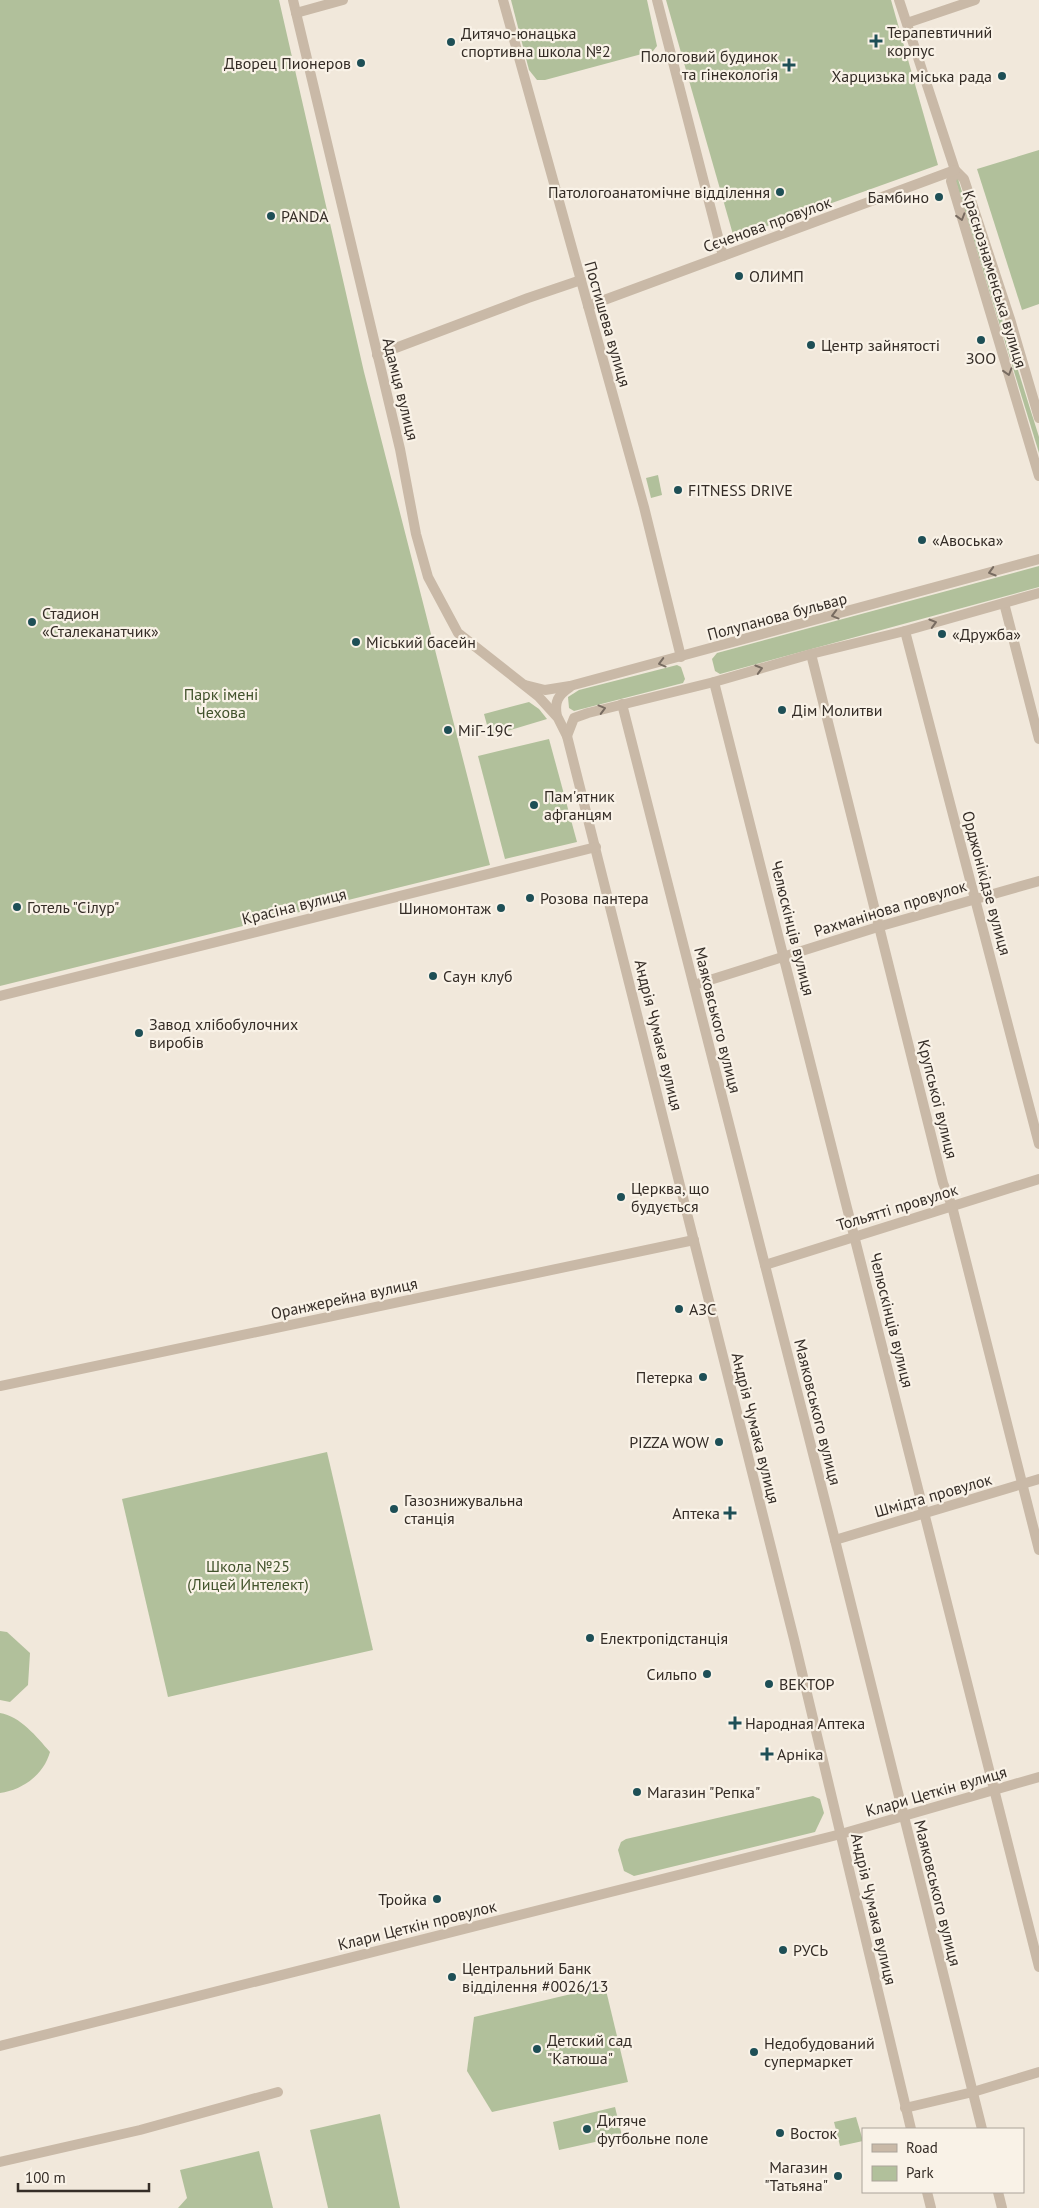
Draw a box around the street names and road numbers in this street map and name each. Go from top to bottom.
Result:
street label: Краснознаменська вулиця [958,188,1032,370]
street label: Сєченова провулок [700,191,834,256]
street label: Постишева вулиця [581,259,635,389]
street label: Адамця вулиця [379,336,423,442]
street label: Полупанова бульвар [705,588,849,644]
street label: Орджонікідзе вулиця [958,809,1016,957]
street label: Челюскінців вулиця [767,858,819,998]
street label: Рахманінова провулок [811,875,969,941]
street label: Красіна вулиця [240,883,348,929]
street label: Маяковського вулиця [690,945,746,1095]
street label: Андрія Чумака вулиця [631,957,687,1113]
street label: Крупської вулиця [914,1037,962,1161]
street label: Тольятті провулок [834,1179,960,1235]
street label: Челюскінців вулиця [866,1250,918,1390]
street label: Оранжерейна вулиця [269,1273,419,1323]
street label: Маяковського вулиця [790,1337,846,1487]
street label: Андрія Чумака вулиця [728,1350,784,1506]
street label: Шмідта провулок [872,1469,994,1521]
street label: Клари Цеткін вулиця [863,1761,1009,1821]
street label: Маяковського вулиця [910,1818,966,1968]
street label: Андрія Чумака вулиця [847,1831,901,1987]
street label: Клари Цеткін провулок [336,1896,499,1954]

